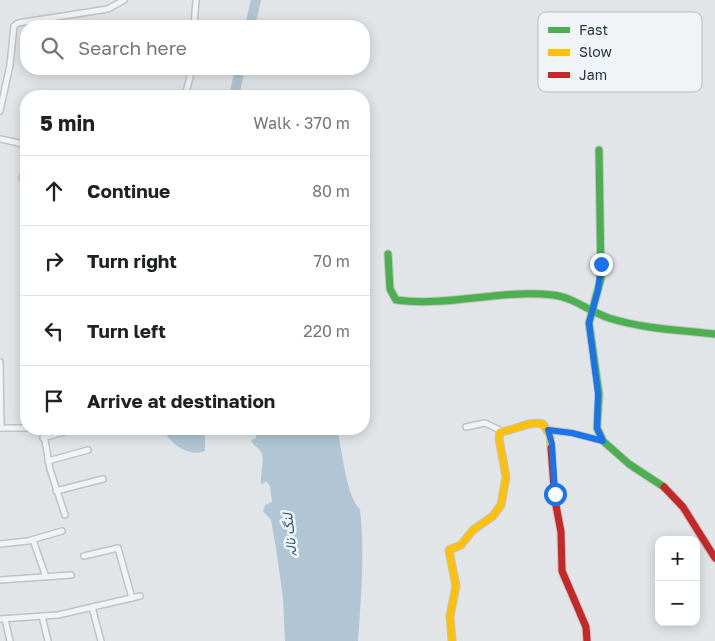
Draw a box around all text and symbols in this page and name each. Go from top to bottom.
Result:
legend [538,12,702,92]
search box [20,20,370,75]
text: Fast [579,21,608,38]
icon: search [38,34,66,62]
text: Search here [78,36,187,59]
text: Slow [579,43,612,60]
text: Jam [579,66,607,83]
text: 5 min [40,110,95,136]
text: Walk · 370 m [253,113,350,133]
icon: ahead [40,177,68,205]
text: Continue [87,179,170,202]
text: 80 m [312,181,350,201]
icon: right [40,247,68,275]
text: Turn right [87,249,177,272]
text: 70 m [313,251,350,271]
route end [590,253,613,276]
icon: left [40,317,68,345]
text: Turn left [87,319,166,342]
text: 220 m [303,321,350,341]
icon: arrive [40,387,68,415]
text: Arrive at destination [87,389,275,412]
route start [544,483,567,506]
water label: لنگ نالہ [278,510,300,558]
map controls [655,536,700,626]
button: + [655,536,700,581]
button: − [655,581,700,626]

